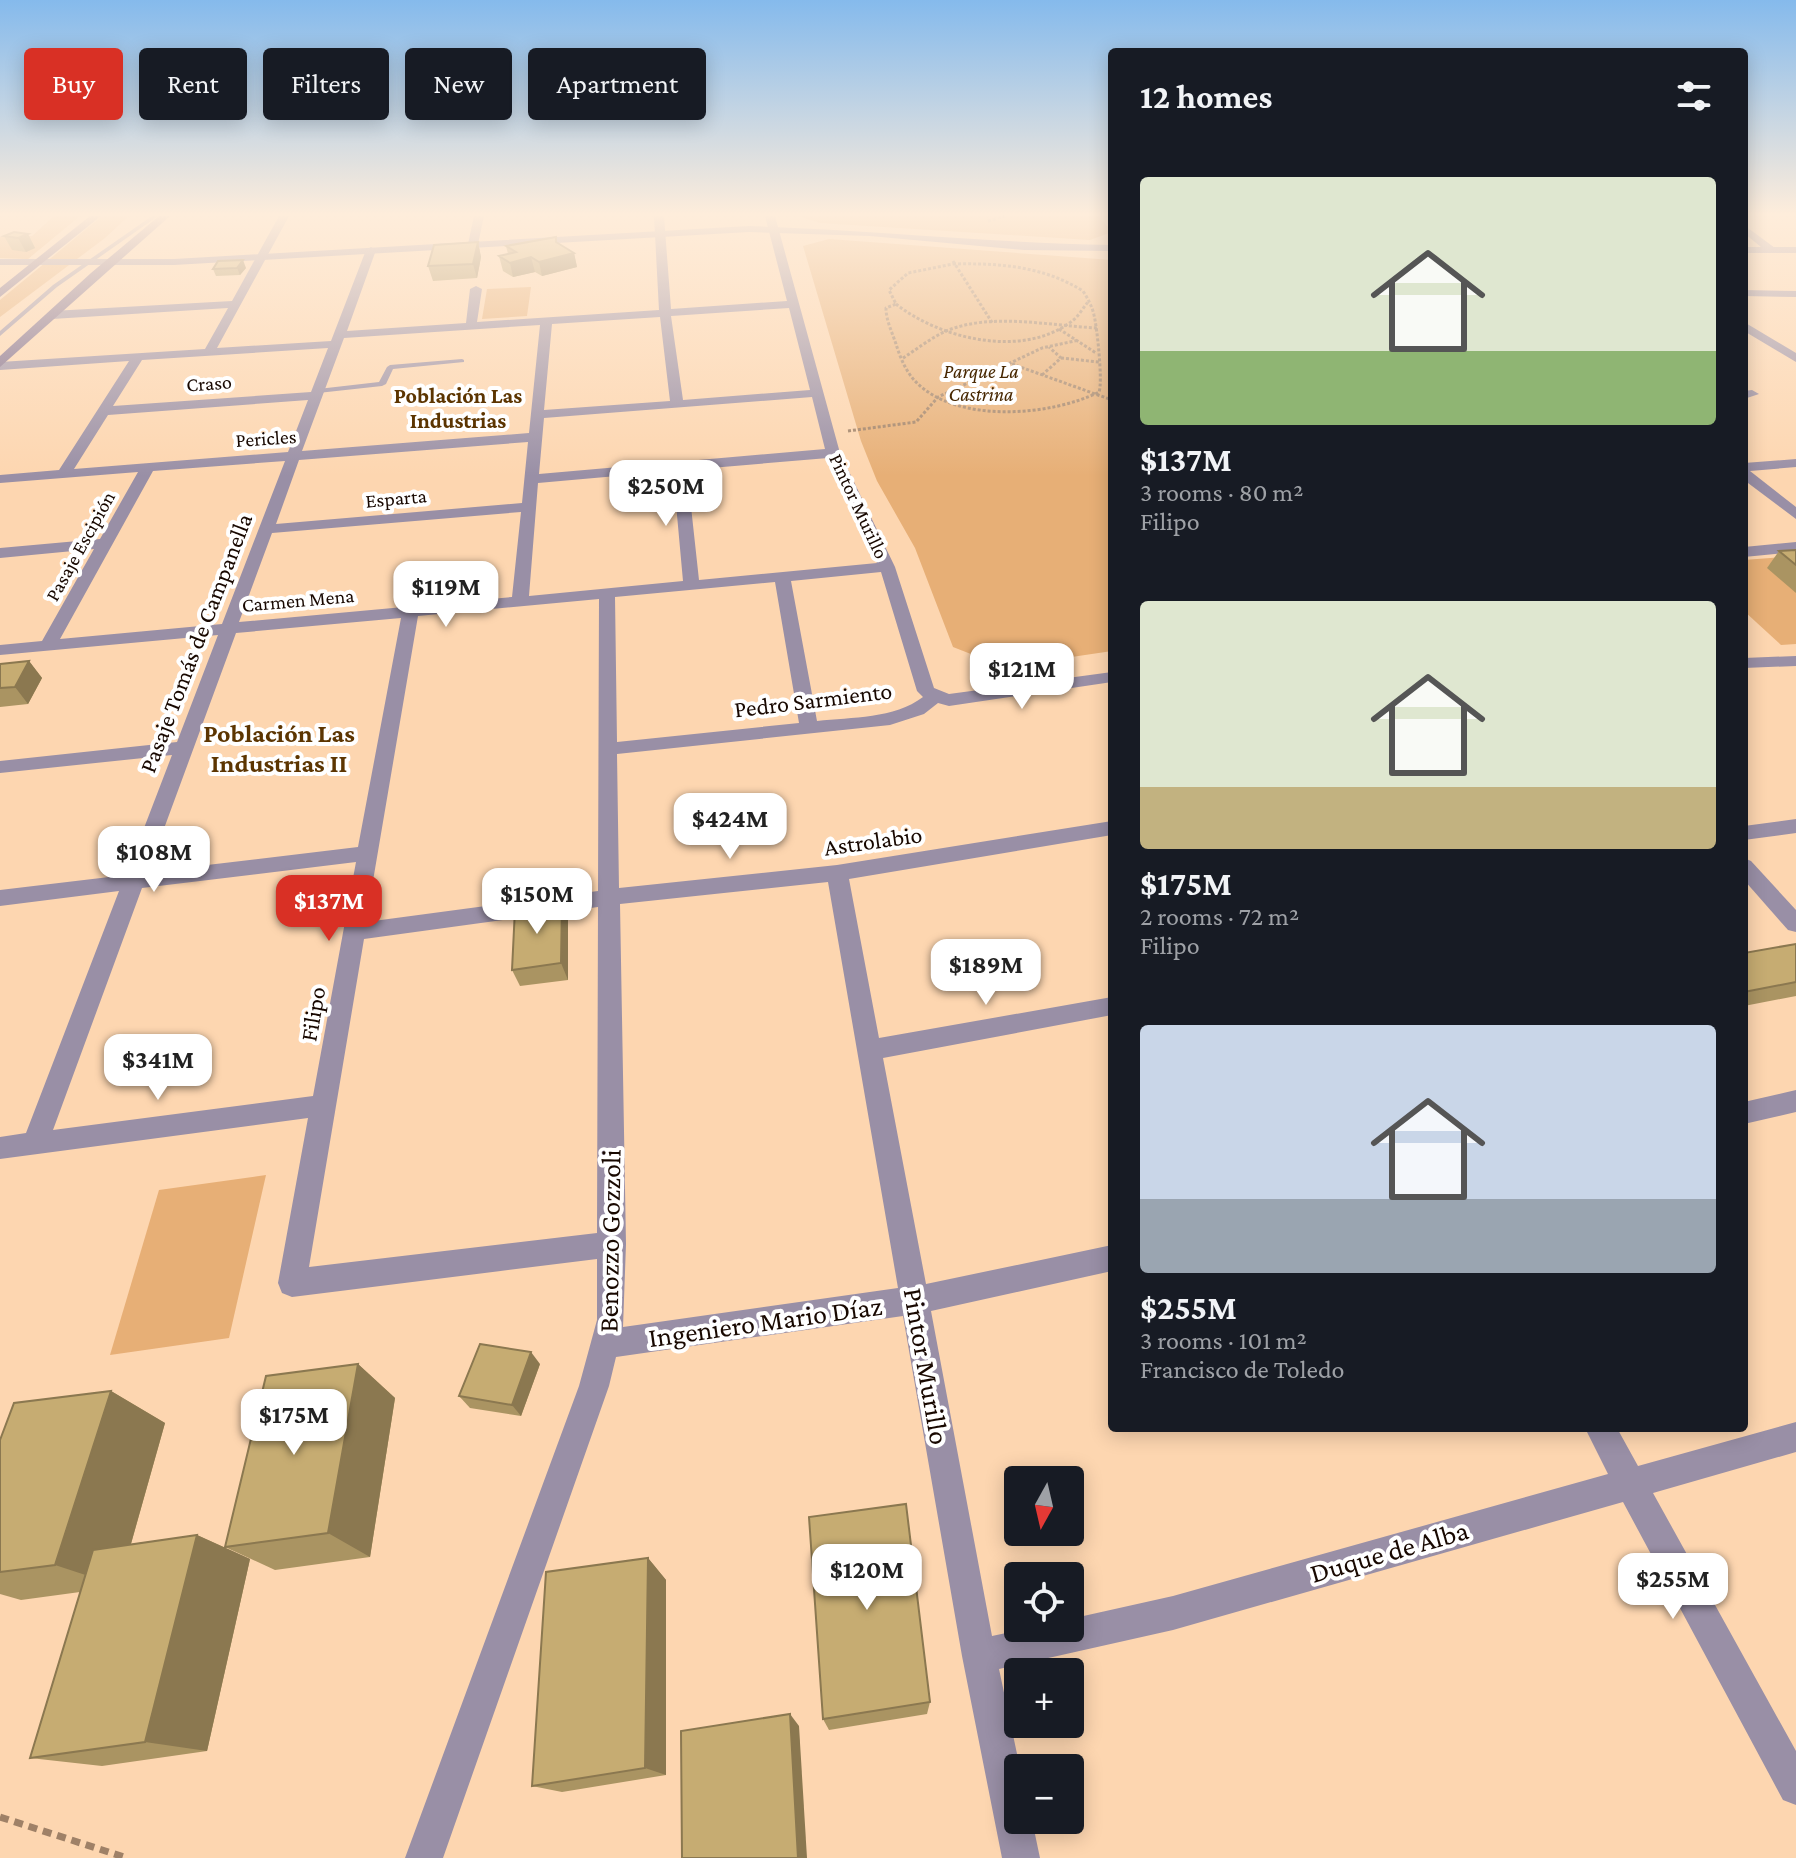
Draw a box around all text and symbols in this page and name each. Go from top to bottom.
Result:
chip: Buy [24,48,123,120]
chip: Rent [139,48,247,120]
chip: Filters [263,48,389,120]
chip: New [405,48,512,120]
chip: Apartment [528,48,706,120]
icon: filters [1672,74,1716,118]
text: 12 homes [1140,78,1272,115]
icon: home [1356,229,1500,373]
park label: Parque La Castrina [943,360,1019,405]
street label: Craso [186,370,233,396]
district label: Población Las Industrias [394,383,522,433]
street label: Pericles [235,425,297,451]
text: $137M [1140,441,1232,478]
street label: Pintor Murillo [825,450,893,562]
pin: $250M [610,460,722,528]
text: $250M [627,471,705,500]
text: 3 rooms · 80 m² [1140,478,1303,507]
street label: Esparta [364,484,428,513]
street label: Pasaje Escipión [41,487,120,605]
text: Filipo [1140,507,1200,536]
street label: Pasaje Tomás de Campanella [134,509,258,776]
pin: $119M [390,561,502,629]
text: $119M [411,572,481,601]
street label: Carmen Mena [241,584,355,616]
pin: $121M [966,643,1078,711]
icon: home [1356,653,1500,797]
text: $121M [988,654,1056,683]
street label: Pedro Sarmiento [733,676,893,723]
district label: Población Las Industrias II [203,719,355,778]
pin: $424M [674,793,786,861]
text: $424M [692,804,768,833]
street label: Astrolabio [822,820,924,861]
pin: $108M [98,826,210,894]
text: $108M [116,837,192,866]
text: $175M [1140,865,1232,902]
pin: $150M [481,868,593,936]
pin: $137M [273,875,385,943]
text: $150M [500,879,574,908]
text: $137M [294,886,364,915]
text: 2 rooms · 72 m² [1140,902,1299,931]
text: Filipo [1140,931,1200,960]
pin: $189M [930,939,1042,1007]
text: $189M [949,950,1023,979]
street label: Filipo [294,984,331,1043]
pin: $341M [102,1034,214,1102]
text: $341M [122,1045,194,1074]
icon: home [1356,1077,1500,1221]
street label: Benozzo Gozzoli [592,1149,627,1333]
street label: Pintor Murillo [897,1285,956,1447]
text: $255M [1140,1289,1237,1326]
street label: Ingeniero Mario Díaz [646,1290,884,1353]
text: 3 rooms · 101 m² [1140,1326,1307,1355]
text: Francisco de Toledo [1140,1355,1345,1384]
pin: $175M [238,1389,350,1457]
text: $175M [259,1400,329,1429]
north arrow [1004,1466,1084,1546]
map controls [1004,1466,1084,1834]
street label: Duque de Alba [1306,1514,1472,1589]
pin: $120M [811,1544,923,1612]
pin: $255M [1617,1553,1729,1621]
text: $120M [830,1555,904,1584]
button: locate [1004,1562,1084,1642]
text: $255M [1636,1564,1710,1593]
button: + [1004,1658,1084,1738]
button: − [1004,1754,1084,1834]

